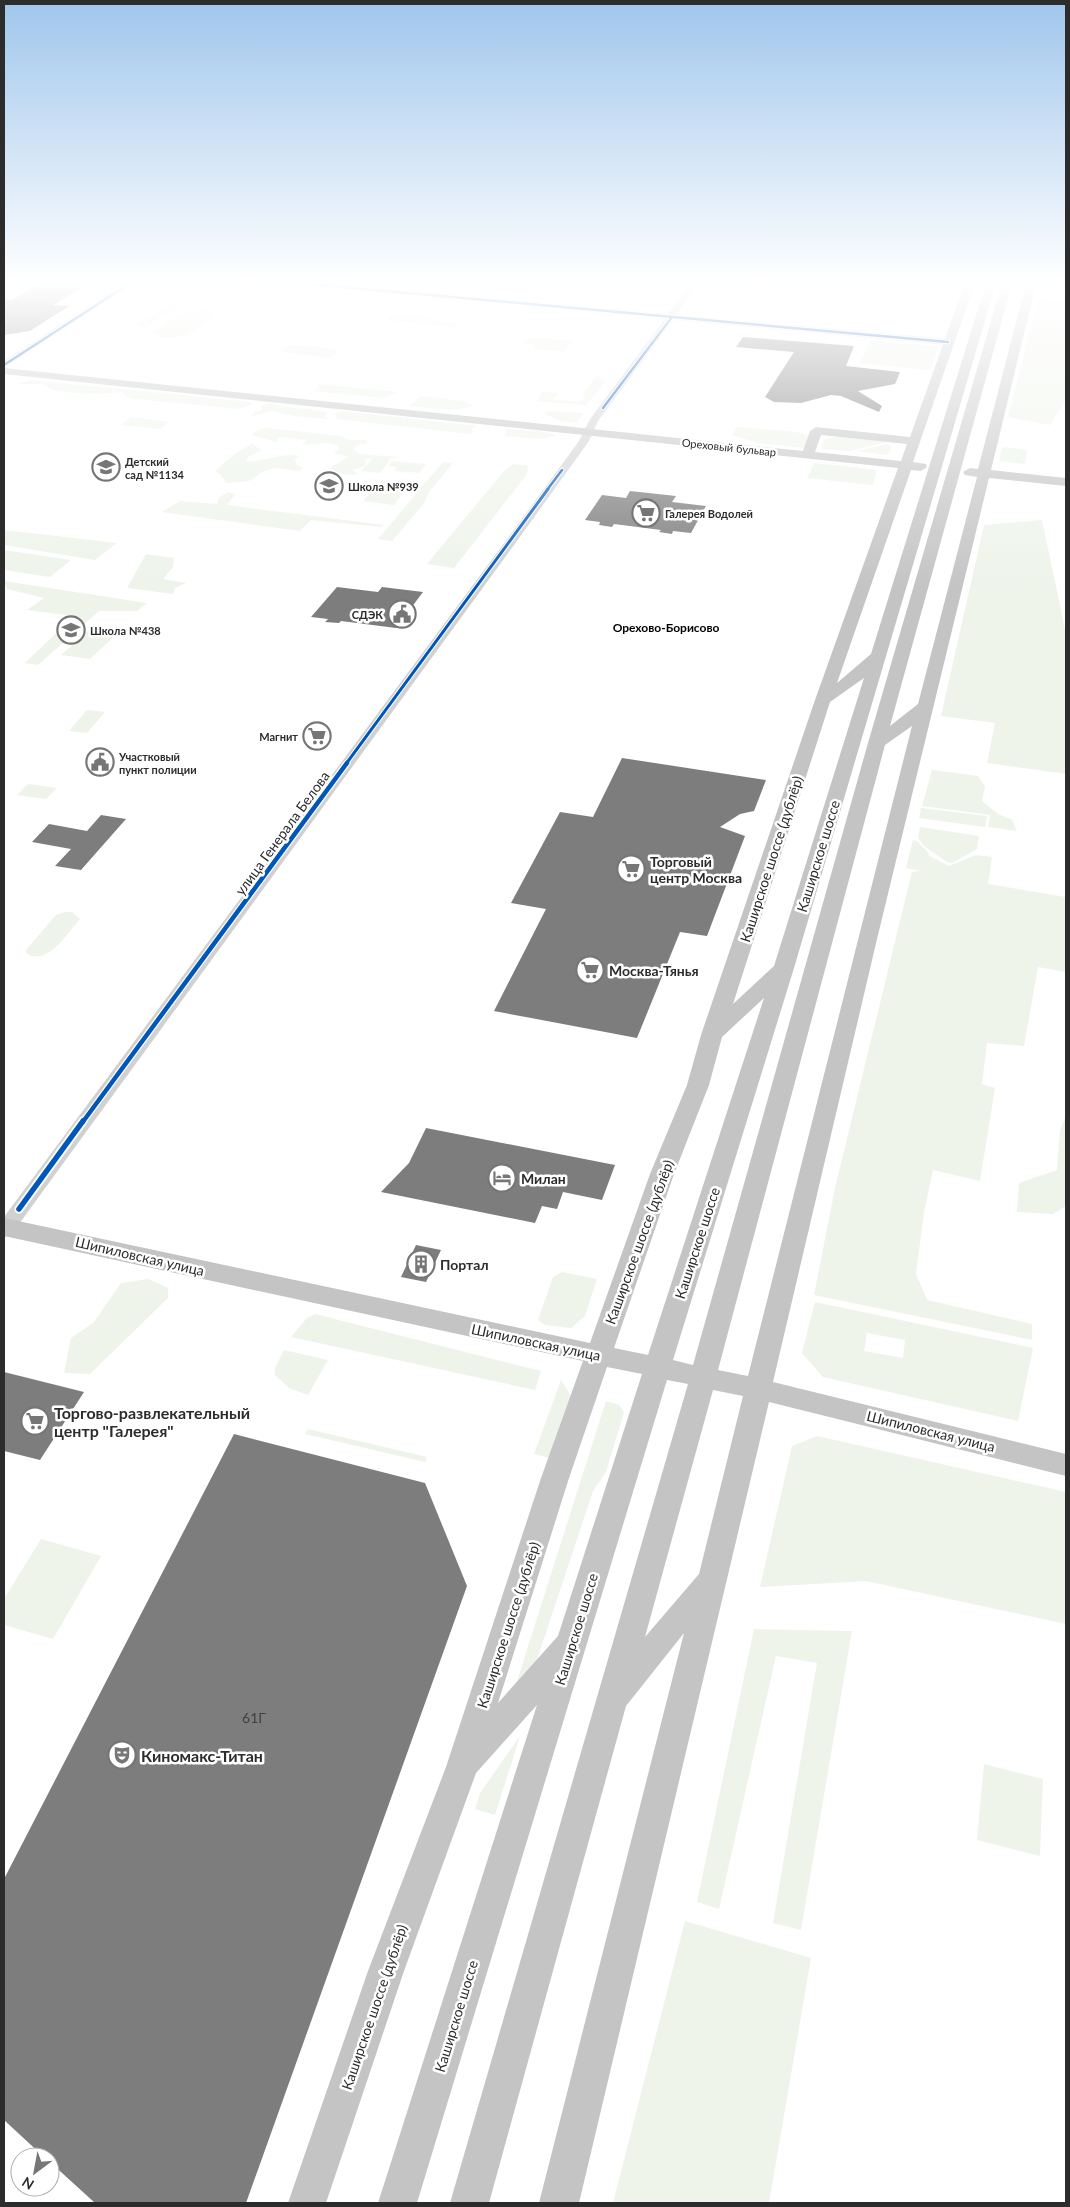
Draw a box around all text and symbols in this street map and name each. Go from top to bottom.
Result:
street label: Ореховый бульвар [681,436,777,458]
school or university icon: Детский сад №1134 [91,452,121,482]
place label: Детский сад №1134 [125,455,185,481]
school or university icon: Школа №939 [314,471,344,501]
place label: Школа №939 [348,480,419,493]
supermarket icon: Галерея Водолей [631,498,661,528]
place label: Галерея Водолей [665,507,753,520]
public building icon: СДЭК [387,599,417,629]
place label: СДЭК [352,608,383,621]
school or university icon: Школа №438 [56,615,86,645]
district label: Орехово-Борисово [613,620,719,635]
place label: Школа №438 [90,624,161,637]
supermarket icon: Магнит [302,721,332,751]
place label: Магнит [259,730,298,743]
public building icon: Участковый пункт полиции [85,747,115,777]
place label: Участковый пункт полиции [118,750,197,776]
street label: улица Генерала Белова [231,768,333,898]
street label: Каширское шоссе (дублёр) [736,773,806,944]
street label: Каширское шоссе [793,798,843,914]
place label: Торговый центр Москва [650,853,742,886]
supermarket icon: Торговый центр Москва [616,854,646,884]
supermarket icon: Москва-Тянья [575,955,605,985]
place label: Москва-Тянья [609,962,699,979]
street label: Каширское шоссе (дублёр) [601,1157,677,1327]
hotel icon: Милан [487,1163,517,1193]
place label: Милан [521,1170,566,1187]
street label: Каширское шоссе [671,1185,723,1301]
street label: Шипиловская улица [74,1233,206,1279]
building icon: Портал [406,1249,436,1279]
place label: Портал [440,1256,489,1273]
street label: Шипиловская улица [470,1320,602,1364]
place label: Торгово-развлекательный центр "Галерея" [54,1403,250,1440]
supermarket icon: Торгово-развлекательный центр "Галерея" [20,1406,50,1436]
street label: Шипиловская улица [865,1407,997,1455]
street label: Каширское шоссе (дублёр) [473,1539,543,1710]
street label: Каширское шоссе [551,1571,601,1687]
house number: 61Г [242,1709,266,1726]
theatre icon: Киномакс-Титан [107,1740,137,1770]
place label: Киномакс-Титан [141,1746,263,1765]
street label: Каширское шоссе (дублёр) [338,1922,410,2092]
street label: Каширское шоссе [431,1958,481,2074]
north arrow [10,2147,60,2197]
text: N [19,2173,37,2194]

